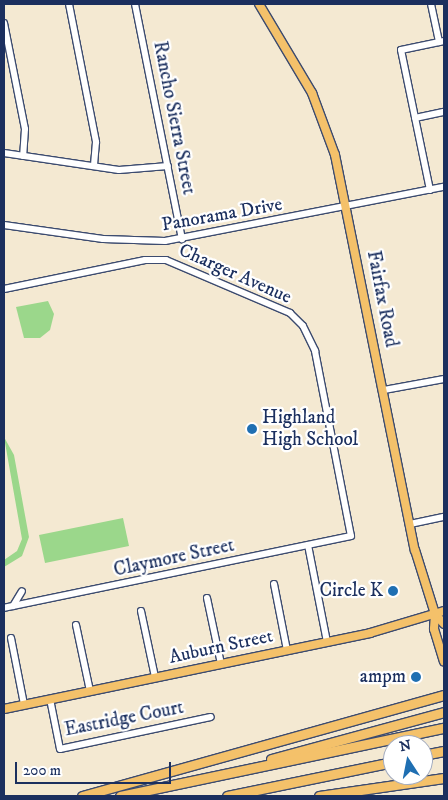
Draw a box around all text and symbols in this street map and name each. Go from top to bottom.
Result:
street label: Rancho Sierra Street [148,39,200,197]
street label: Panorama Drive [160,193,284,237]
street label: Charger Avenue [175,239,295,309]
street label: Fairfax Road [361,249,403,349]
place label: Highland High School [262,407,358,451]
marker: Highland High School [246,423,258,435]
street label: Claymore Street [112,534,236,582]
place label: Circle K [319,580,383,602]
marker: Circle K [387,585,399,597]
street label: Auburn Street [167,625,275,669]
place label: ampm [360,666,406,688]
marker: ampm [410,671,422,683]
street label: Eastridge Court [63,696,185,742]
north arrow [383,735,433,785]
text: N [398,736,413,756]
scale bar [18,752,174,784]
text: 200 m [23,761,61,780]

